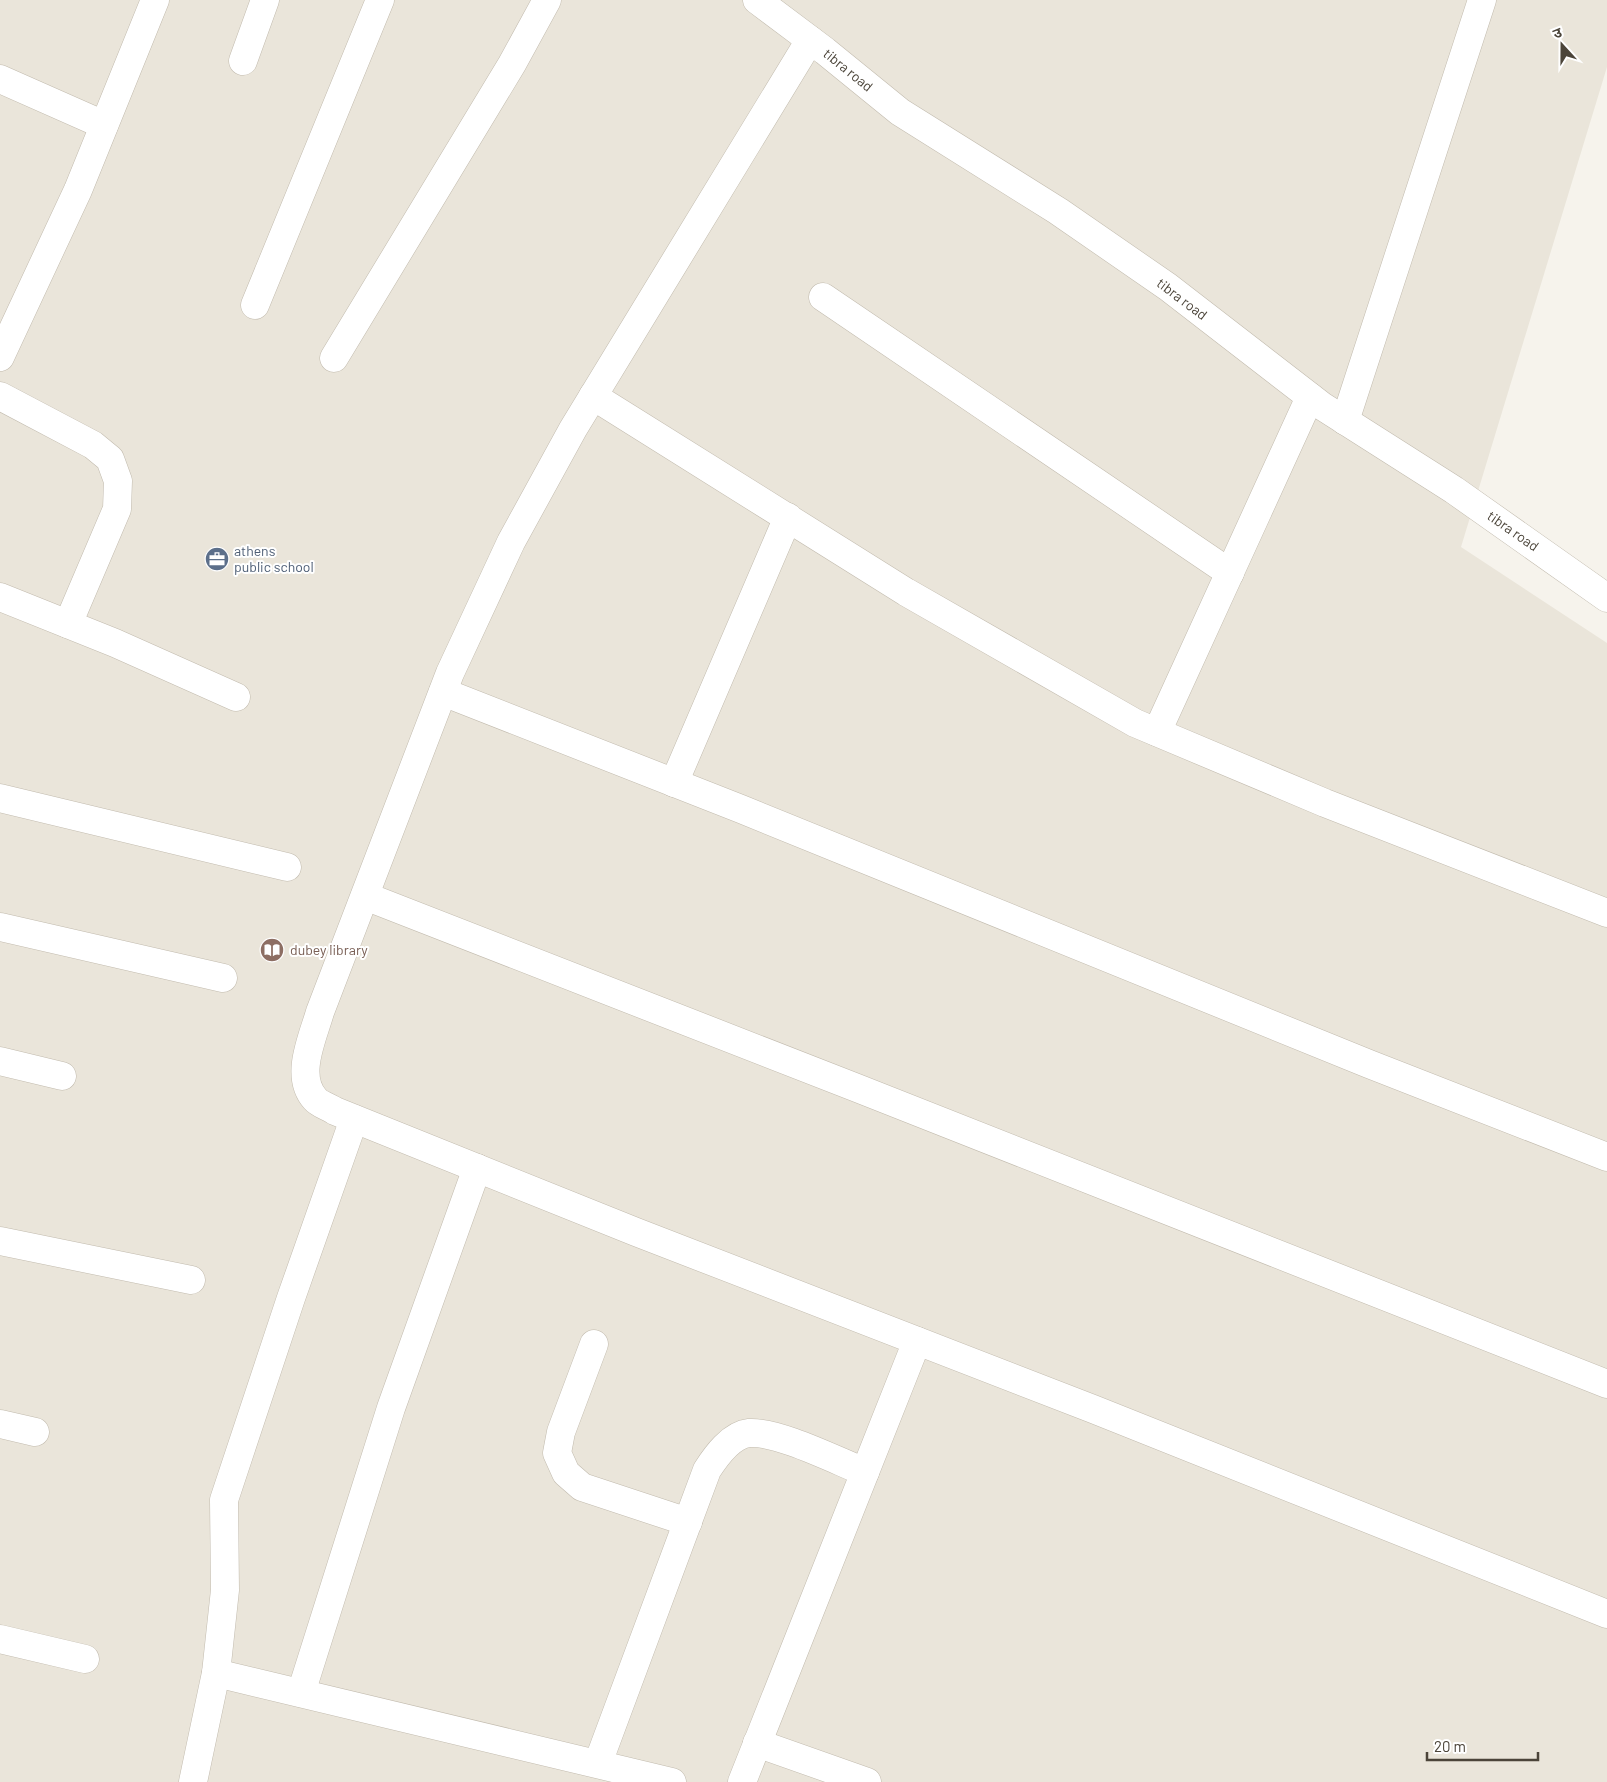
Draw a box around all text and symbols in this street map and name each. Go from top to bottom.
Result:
north arrow [1537,20,1587,70]
text: उ [1550,23,1565,42]
street label: tibra road [820,45,877,95]
street label: tibra road [1154,274,1211,323]
street label: tibra road [1484,507,1542,554]
place label: athens public school [234,542,314,575]
office icon: athens public school [204,546,230,572]
library icon: dubey library [259,937,285,963]
place label: dubey library [290,941,368,958]
scale bar [1427,1730,1538,1762]
text: 20 m [1434,1737,1466,1755]

